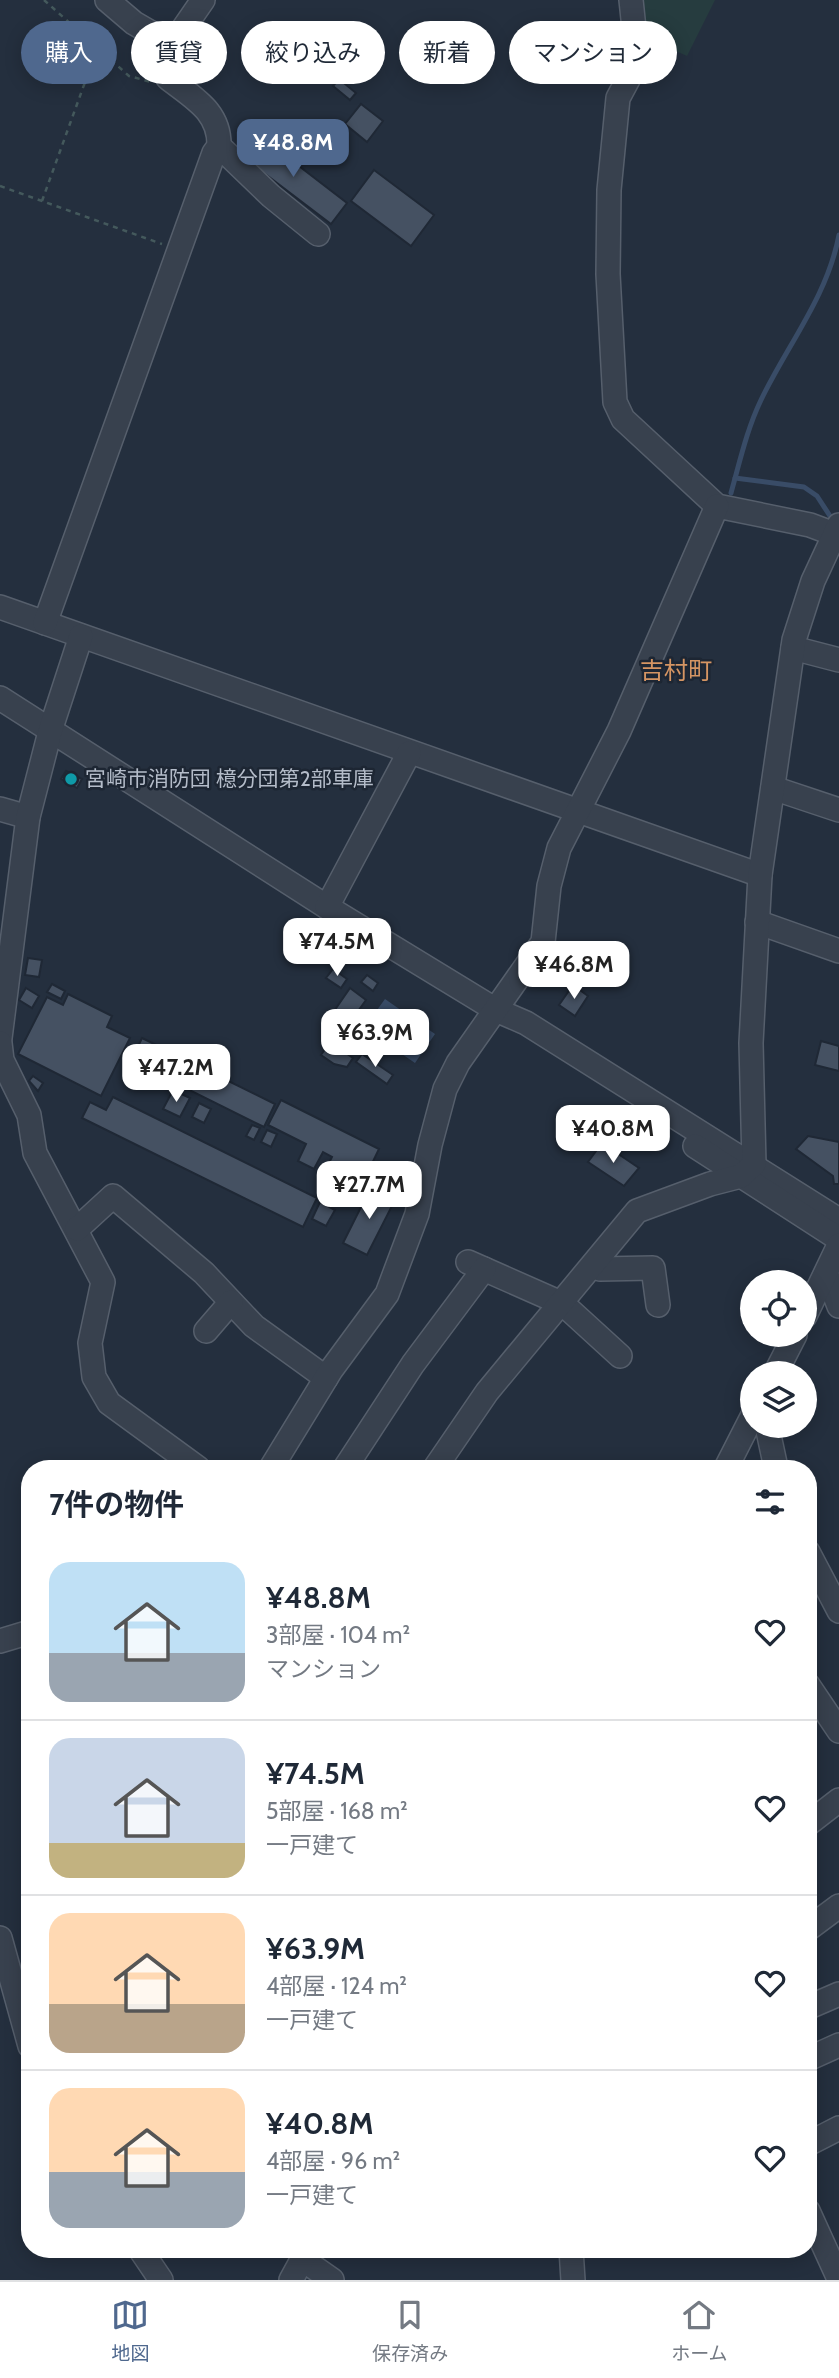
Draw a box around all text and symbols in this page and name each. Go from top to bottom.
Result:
chip: 購入 [21,21,117,84]
chip: 賃貸 [131,21,227,84]
chip: 絞り込み [241,21,385,84]
chip: 新着 [399,21,495,84]
chip: マンション [509,21,677,84]
pin: ¥48.8M [236,120,350,179]
text: ¥48.8M [253,128,333,156]
district label: 吉村町 [640,656,712,685]
place label: 宮崎市消防団 檍分団第2部車庫 [85,766,374,791]
marker: 宮崎市消防団 檍分団第2部車庫 [63,771,79,787]
pin: ¥74.5M [280,918,394,978]
text: ¥74.5M [299,927,375,955]
pin: ¥46.8M [517,942,631,1001]
text: ¥46.8M [534,950,614,978]
pin: ¥63.9M [318,1010,432,1069]
text: ¥63.9M [337,1018,413,1046]
pin: ¥47.2M [119,1044,233,1104]
text: ¥47.2M [138,1053,214,1081]
pin: ¥40.8M [556,1106,670,1165]
text: ¥40.8M [572,1114,654,1142]
pin: ¥27.7M [312,1162,426,1221]
text: ¥27.7M [333,1170,405,1198]
map controls [740,1270,817,1438]
button: locate [740,1270,817,1347]
button: layers [740,1361,817,1438]
icon: filters [751,1483,789,1521]
text: 7件の物件 [49,1486,184,1523]
text: ¥48.8M [266,1579,371,1616]
icon: home [105,1590,189,1674]
icon: heart [751,1613,789,1651]
text: 3部屋 · 104 m² [266,1621,410,1649]
text: マンション [266,1655,381,1683]
text: ¥74.5M [266,1755,365,1792]
icon: home [105,1766,189,1850]
icon: heart [751,1789,789,1827]
text: 5部屋 · 168 m² [266,1797,408,1825]
text: 一戸建て [266,1831,358,1859]
text: ¥63.9M [266,1930,365,1967]
icon: home [105,1941,189,2025]
icon: heart [751,1964,789,2002]
text: 4部屋 · 124 m² [266,1972,407,2000]
text: 一戸建て [266,2006,358,2034]
text: ¥40.8M [266,2105,373,2142]
icon: home [105,2116,189,2200]
icon: heart [751,2139,789,2177]
text: 4部屋 · 96 m² [266,2147,400,2175]
text: 一戸建て [266,2181,358,2209]
tab: 地図 [111,2296,149,2365]
tab: 保存済み [372,2296,448,2365]
tab: ホーム [671,2296,728,2365]

